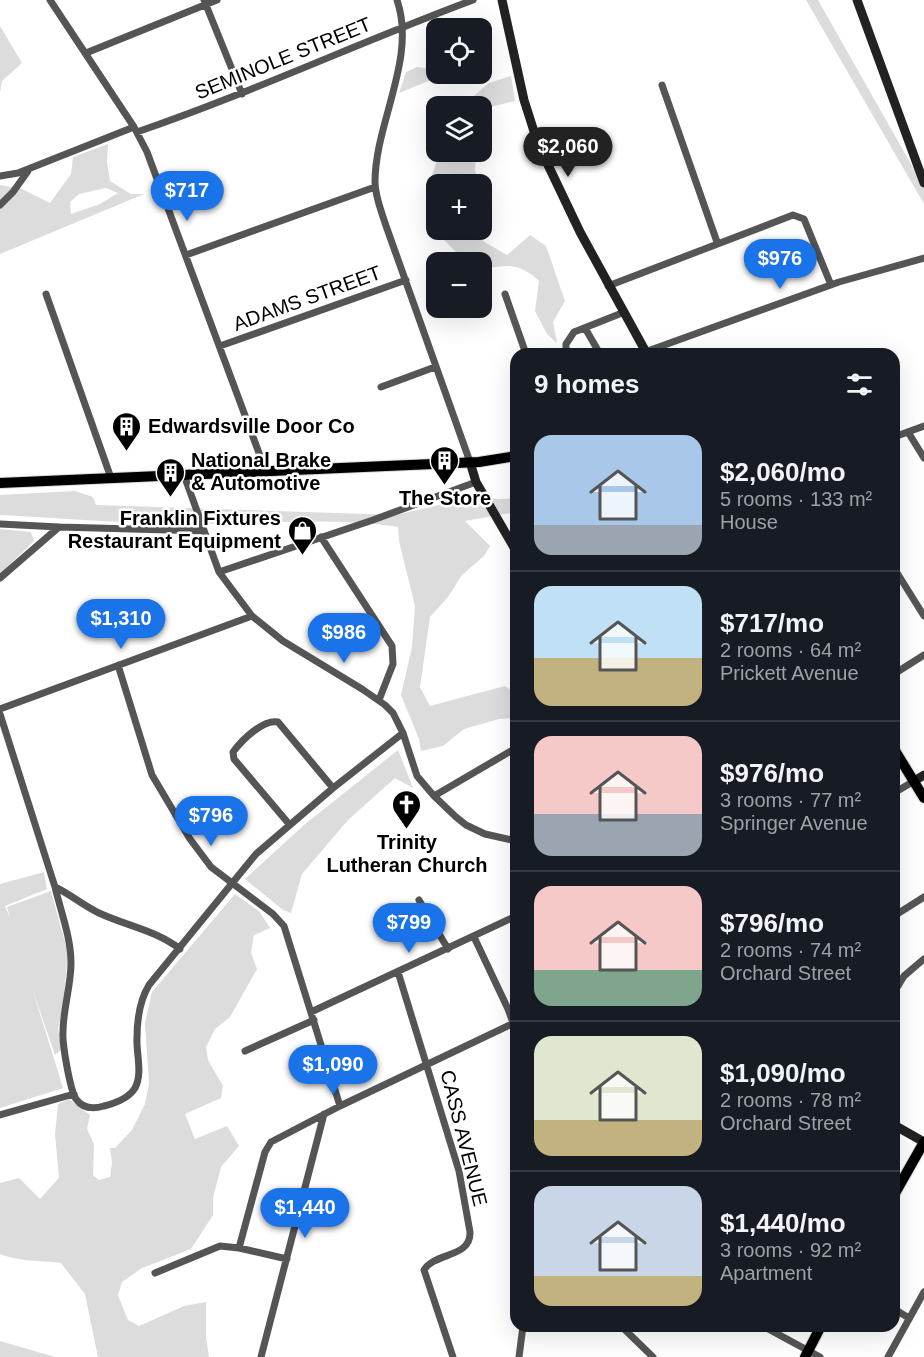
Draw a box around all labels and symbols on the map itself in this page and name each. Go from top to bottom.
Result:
street label: SEMINOLE STREET [192,13,374,103]
pin: $2,060 [519,127,617,178]
pin: $717 [151,171,223,222]
pin: $976 [744,239,816,290]
street label: ADAMS STREET [230,261,384,335]
building icon: Edwardsville Door Co [111,410,143,452]
place label: Edwardsville Door Co [148,415,355,437]
building icon: The Store [429,444,461,486]
place label: National Brake & Automotive [191,449,331,494]
building icon: National Brake & Automotive [154,456,186,498]
place label: The Store [399,487,491,509]
place label: Franklin Fixtures Restaurant Equipment [68,507,281,552]
shop icon: Franklin Fixtures Restaurant Equipment [286,514,318,556]
pin: $1,310 [72,599,170,650]
pin: $986 [308,613,380,664]
church icon: Trinity Lutheran Church [391,788,423,830]
pin: $796 [175,796,247,847]
place label: Trinity Lutheran Church [326,831,488,876]
pin: $799 [373,903,445,954]
pin: $1,090 [284,1045,382,1096]
street label: CASS AVENUE [436,1068,492,1208]
pin: $1,440 [256,1188,354,1239]

